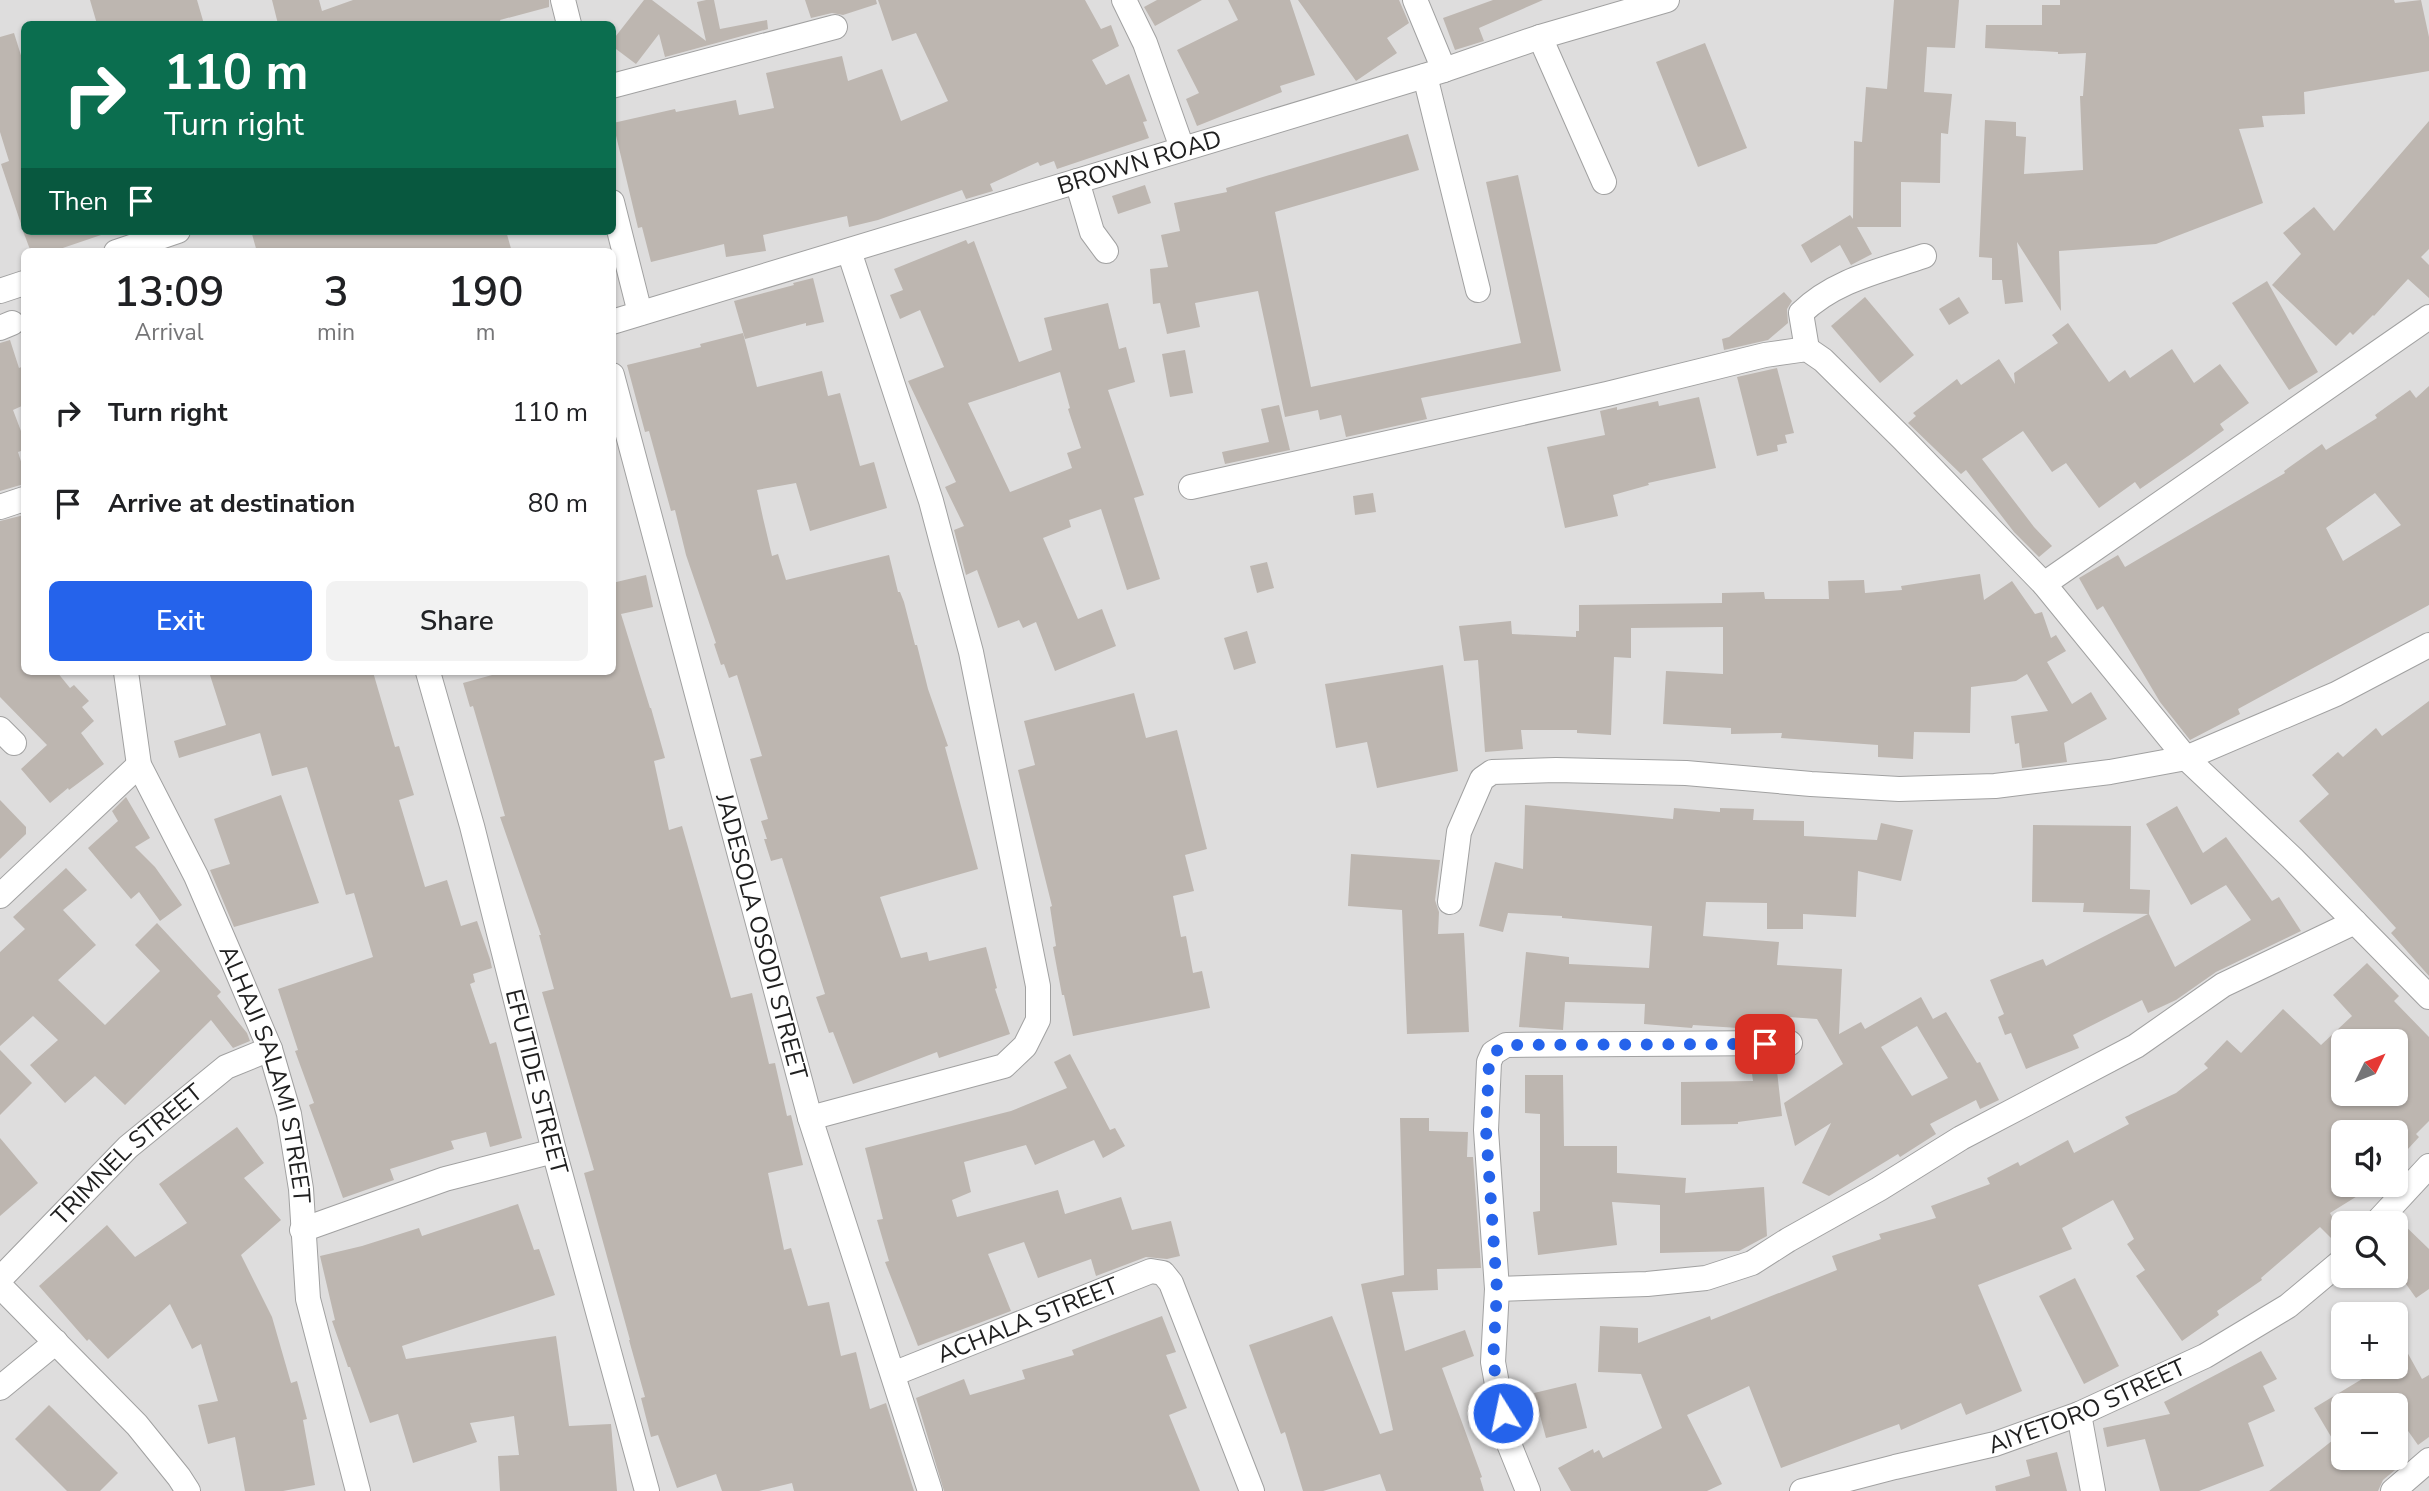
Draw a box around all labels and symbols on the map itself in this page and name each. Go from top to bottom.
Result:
street label: BROWN ROAD [1053,122,1225,202]
street label: JADESOLA OSODI STREET [708,789,815,1084]
street label: ALHAJI SALAMI STREET [212,940,318,1205]
street label: EFUTIDE STREET [498,986,576,1179]
pin [1735,1014,1795,1074]
north arrow [2331,1029,2408,1106]
street label: TRIMNEL STREET [44,1076,210,1232]
street label: ACHALA STREET [932,1270,1123,1371]
street label: AIYETORO STREET [1984,1351,2191,1461]
position arrow [1466,1376,1540,1450]

